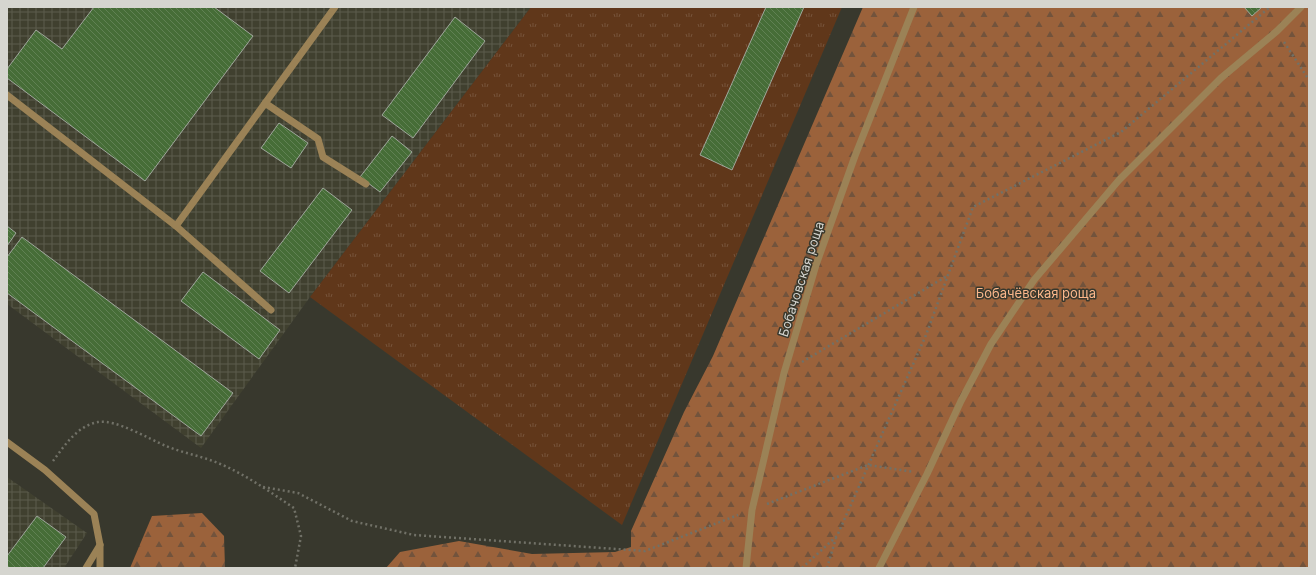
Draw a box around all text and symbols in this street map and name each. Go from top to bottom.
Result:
street label: Бобачовская роща [775,219,827,339]
park label: Бобачёвская роща [976,285,1096,301]

